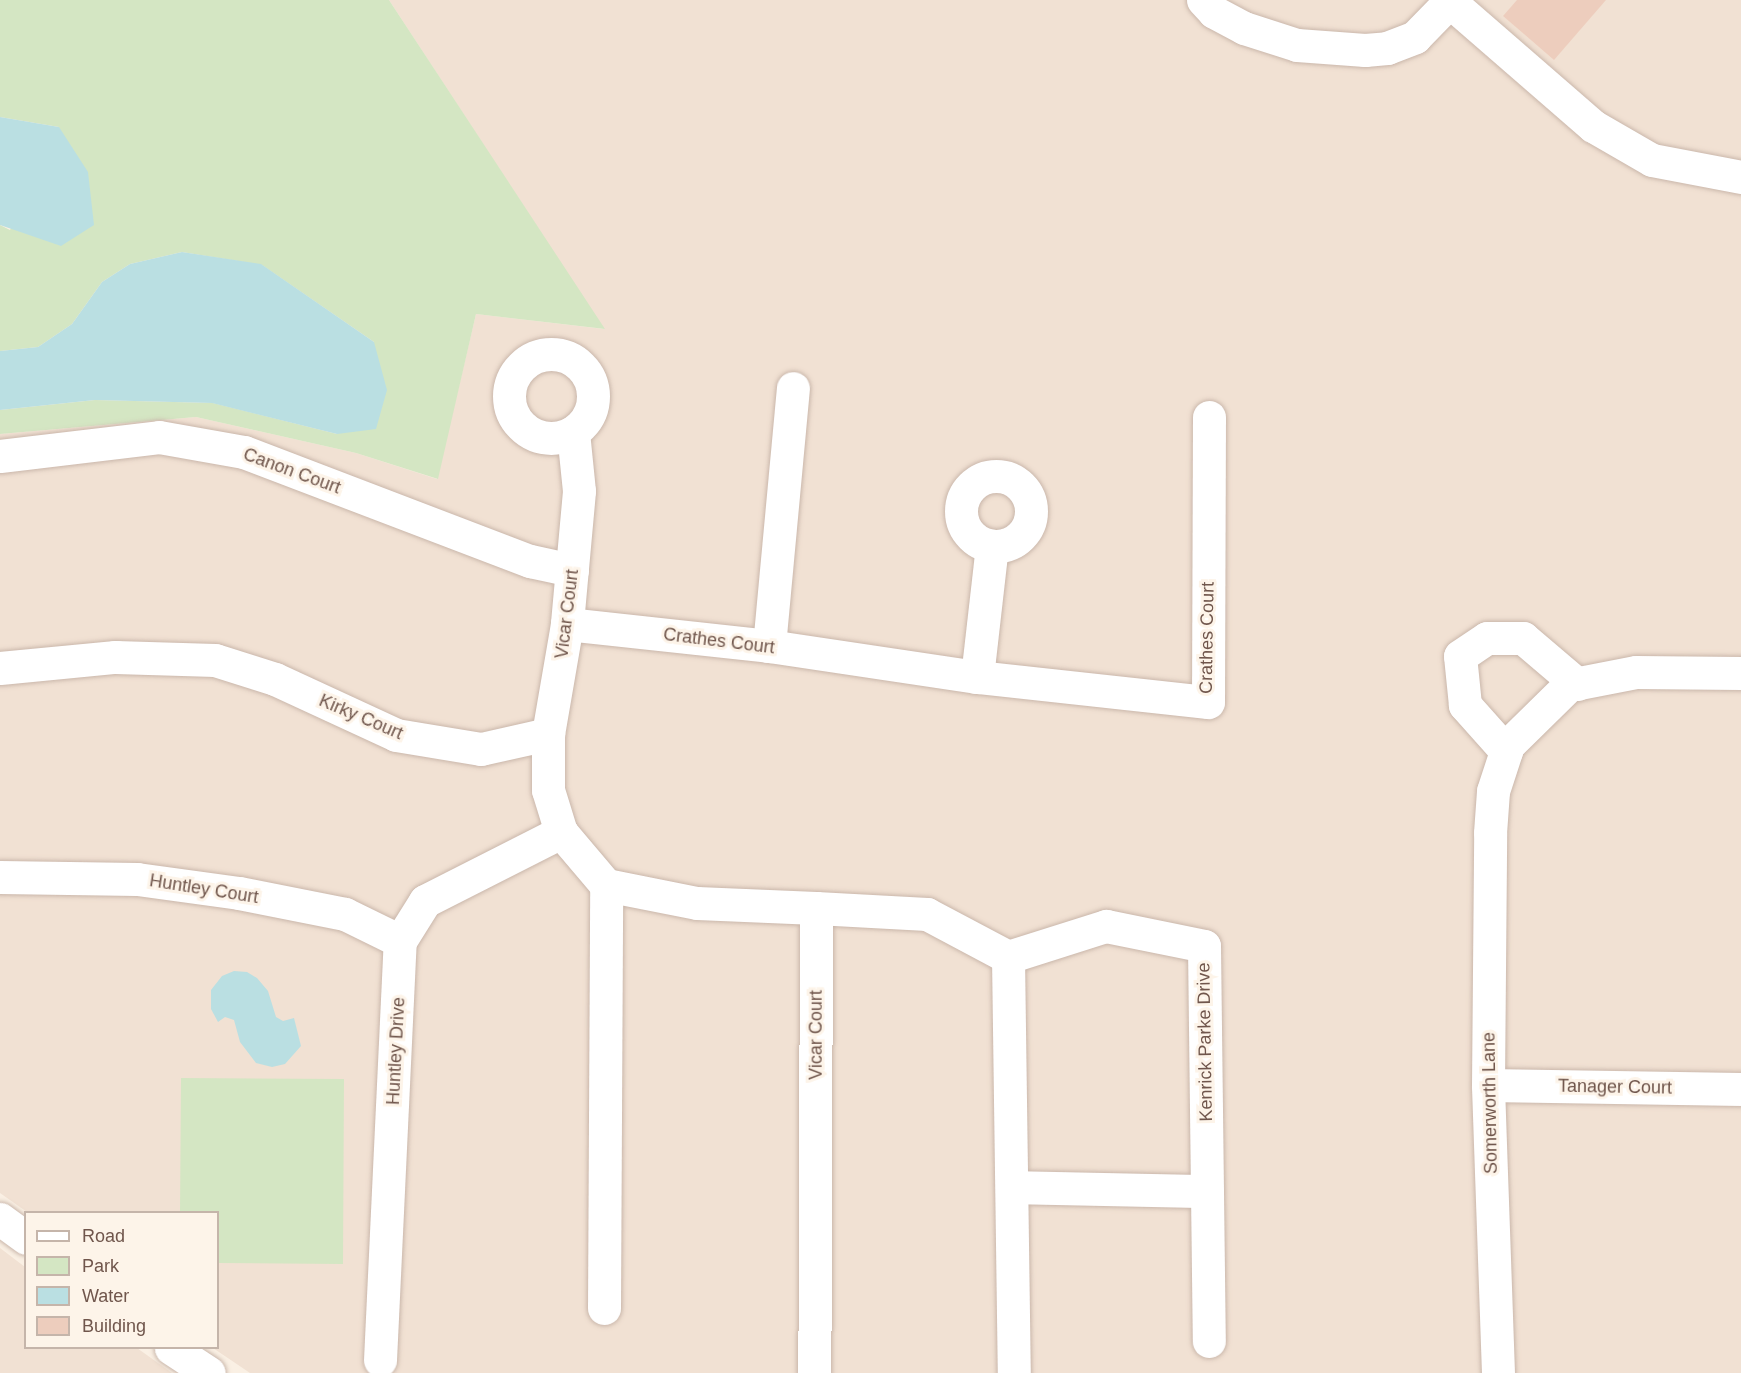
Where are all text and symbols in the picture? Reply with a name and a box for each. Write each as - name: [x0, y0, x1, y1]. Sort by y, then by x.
- street label: Canon Court: [240, 443, 344, 499]
- street label: Vicar Court: [551, 568, 583, 660]
- street label: Crathes Court: [1195, 582, 1219, 694]
- street label: Crathes Court: [662, 623, 776, 659]
- street label: Kirky Court: [316, 690, 406, 744]
- street label: Huntley Court: [148, 870, 260, 908]
- street label: Kenrick Parke Drive: [1193, 962, 1217, 1122]
- street label: Vicar Court: [805, 990, 827, 1080]
- street label: Huntley Drive: [382, 996, 410, 1106]
- street label: Somerworth Lane: [1478, 1032, 1502, 1174]
- street label: Tanager Court: [1558, 1075, 1672, 1099]
- legend: [24, 1211, 219, 1349]
- text: Road: [82, 1226, 125, 1246]
- text: Park: [82, 1256, 119, 1276]
- text: Water: [82, 1286, 129, 1306]
- text: Building: [82, 1316, 146, 1336]

